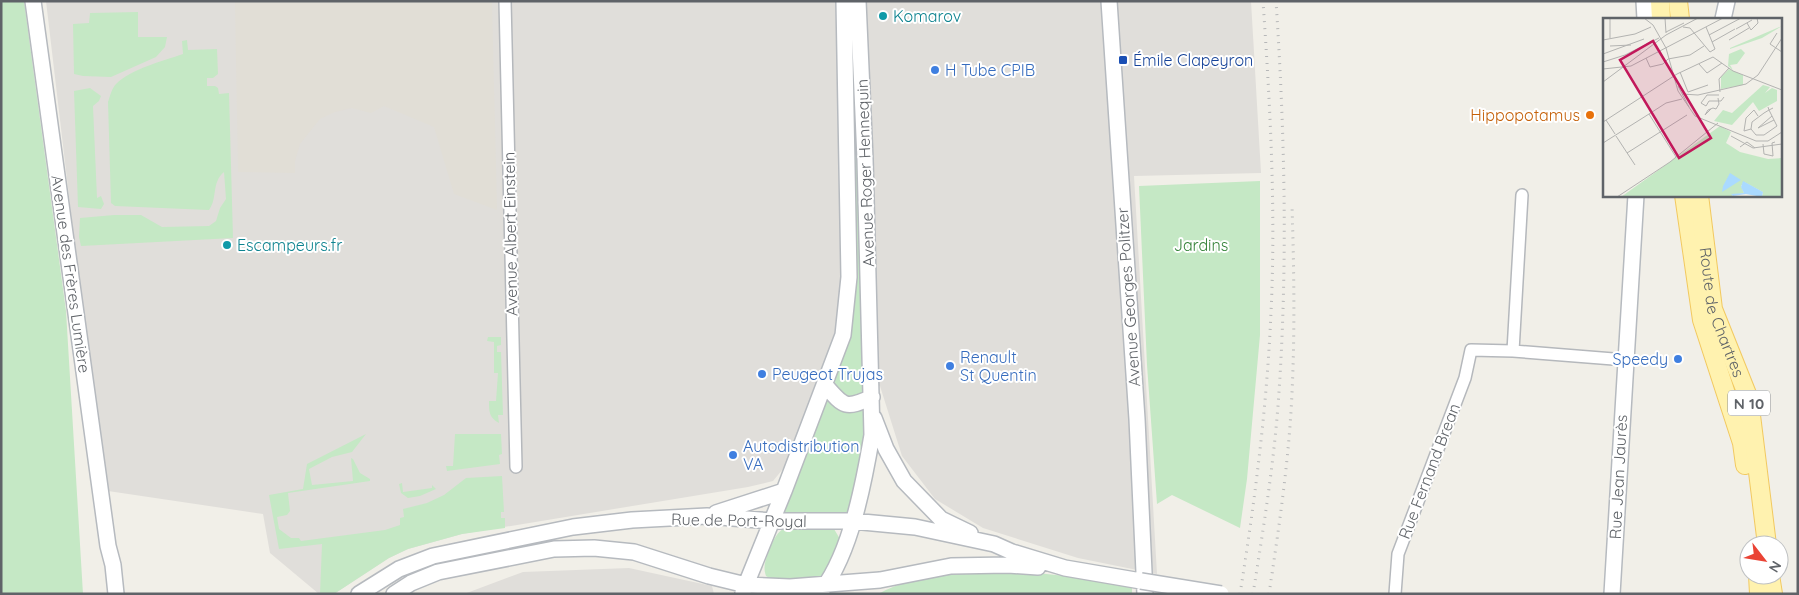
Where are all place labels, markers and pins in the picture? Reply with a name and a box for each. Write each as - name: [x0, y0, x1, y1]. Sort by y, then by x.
- place label: Komarov: [893, 6, 961, 26]
- marker: Komarov: [877, 10, 889, 22]
- place label: Émile Clapeyron: [1133, 50, 1253, 70]
- marker: Émile Clapeyron: [1117, 54, 1129, 66]
- place label: H Tube CPIB: [945, 60, 1035, 80]
- marker: H Tube CPIB: [929, 64, 941, 76]
- place label: Hippopotamus: [1470, 105, 1580, 125]
- marker: Hippopotamus: [1584, 109, 1596, 121]
- place label: Escampeurs.fr: [237, 235, 343, 255]
- marker: Escampeurs.fr: [221, 239, 233, 251]
- place label: Renault St Quentin: [960, 347, 1037, 385]
- place label: Speedy: [1612, 349, 1668, 369]
- marker: Speedy: [1672, 353, 1684, 365]
- marker: Renault St Quentin: [944, 360, 956, 372]
- place label: Peugeot Trujas: [772, 364, 883, 384]
- marker: Peugeot Trujas: [756, 368, 768, 380]
- place label: Autodistribution VA: [743, 436, 860, 474]
- marker: Autodistribution VA: [727, 449, 739, 461]

